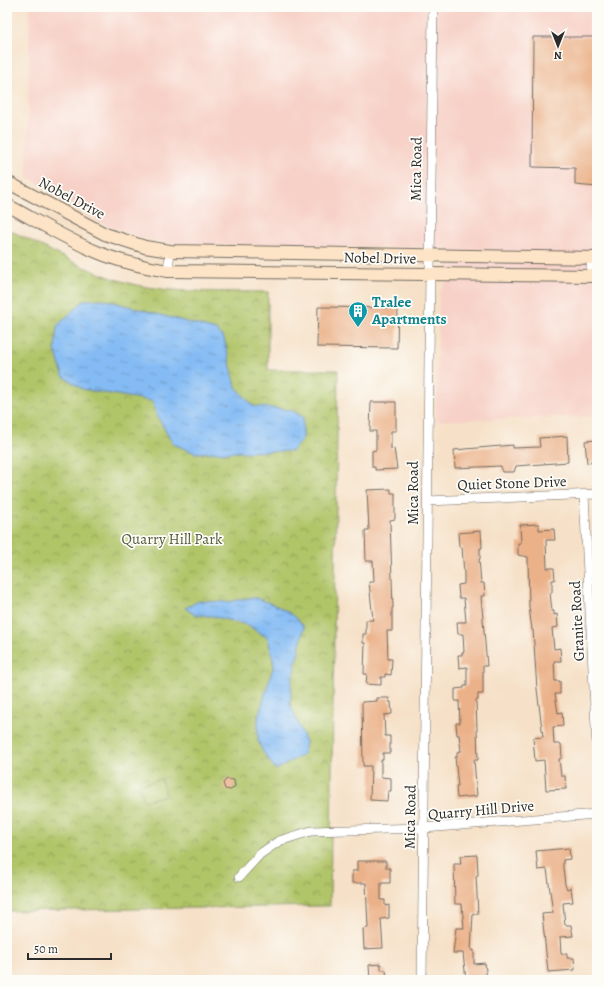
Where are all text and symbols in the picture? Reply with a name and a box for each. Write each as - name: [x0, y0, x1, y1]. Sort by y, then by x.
- north arrow: [538, 26, 578, 66]
- text: N: [554, 48, 562, 63]
- street label: Mica Road: [405, 136, 427, 201]
- street label: Nobel Drive: [35, 172, 109, 224]
- street label: Nobel Drive: [344, 247, 417, 269]
- place label: Tralee Apartments: [371, 292, 447, 329]
- building icon: Tralee Apartments: [347, 300, 369, 328]
- street label: Mica Road: [403, 460, 423, 525]
- street label: Quiet Stone Drive: [457, 471, 567, 495]
- park label: Quarry Hill Park: [122, 529, 223, 549]
- street label: Granite Road: [565, 579, 589, 662]
- street label: Mica Road: [399, 784, 421, 849]
- street label: Quarry Hill Drive: [427, 795, 535, 825]
- scale bar: [28, 935, 111, 961]
- text: 50 m: [34, 941, 58, 957]

